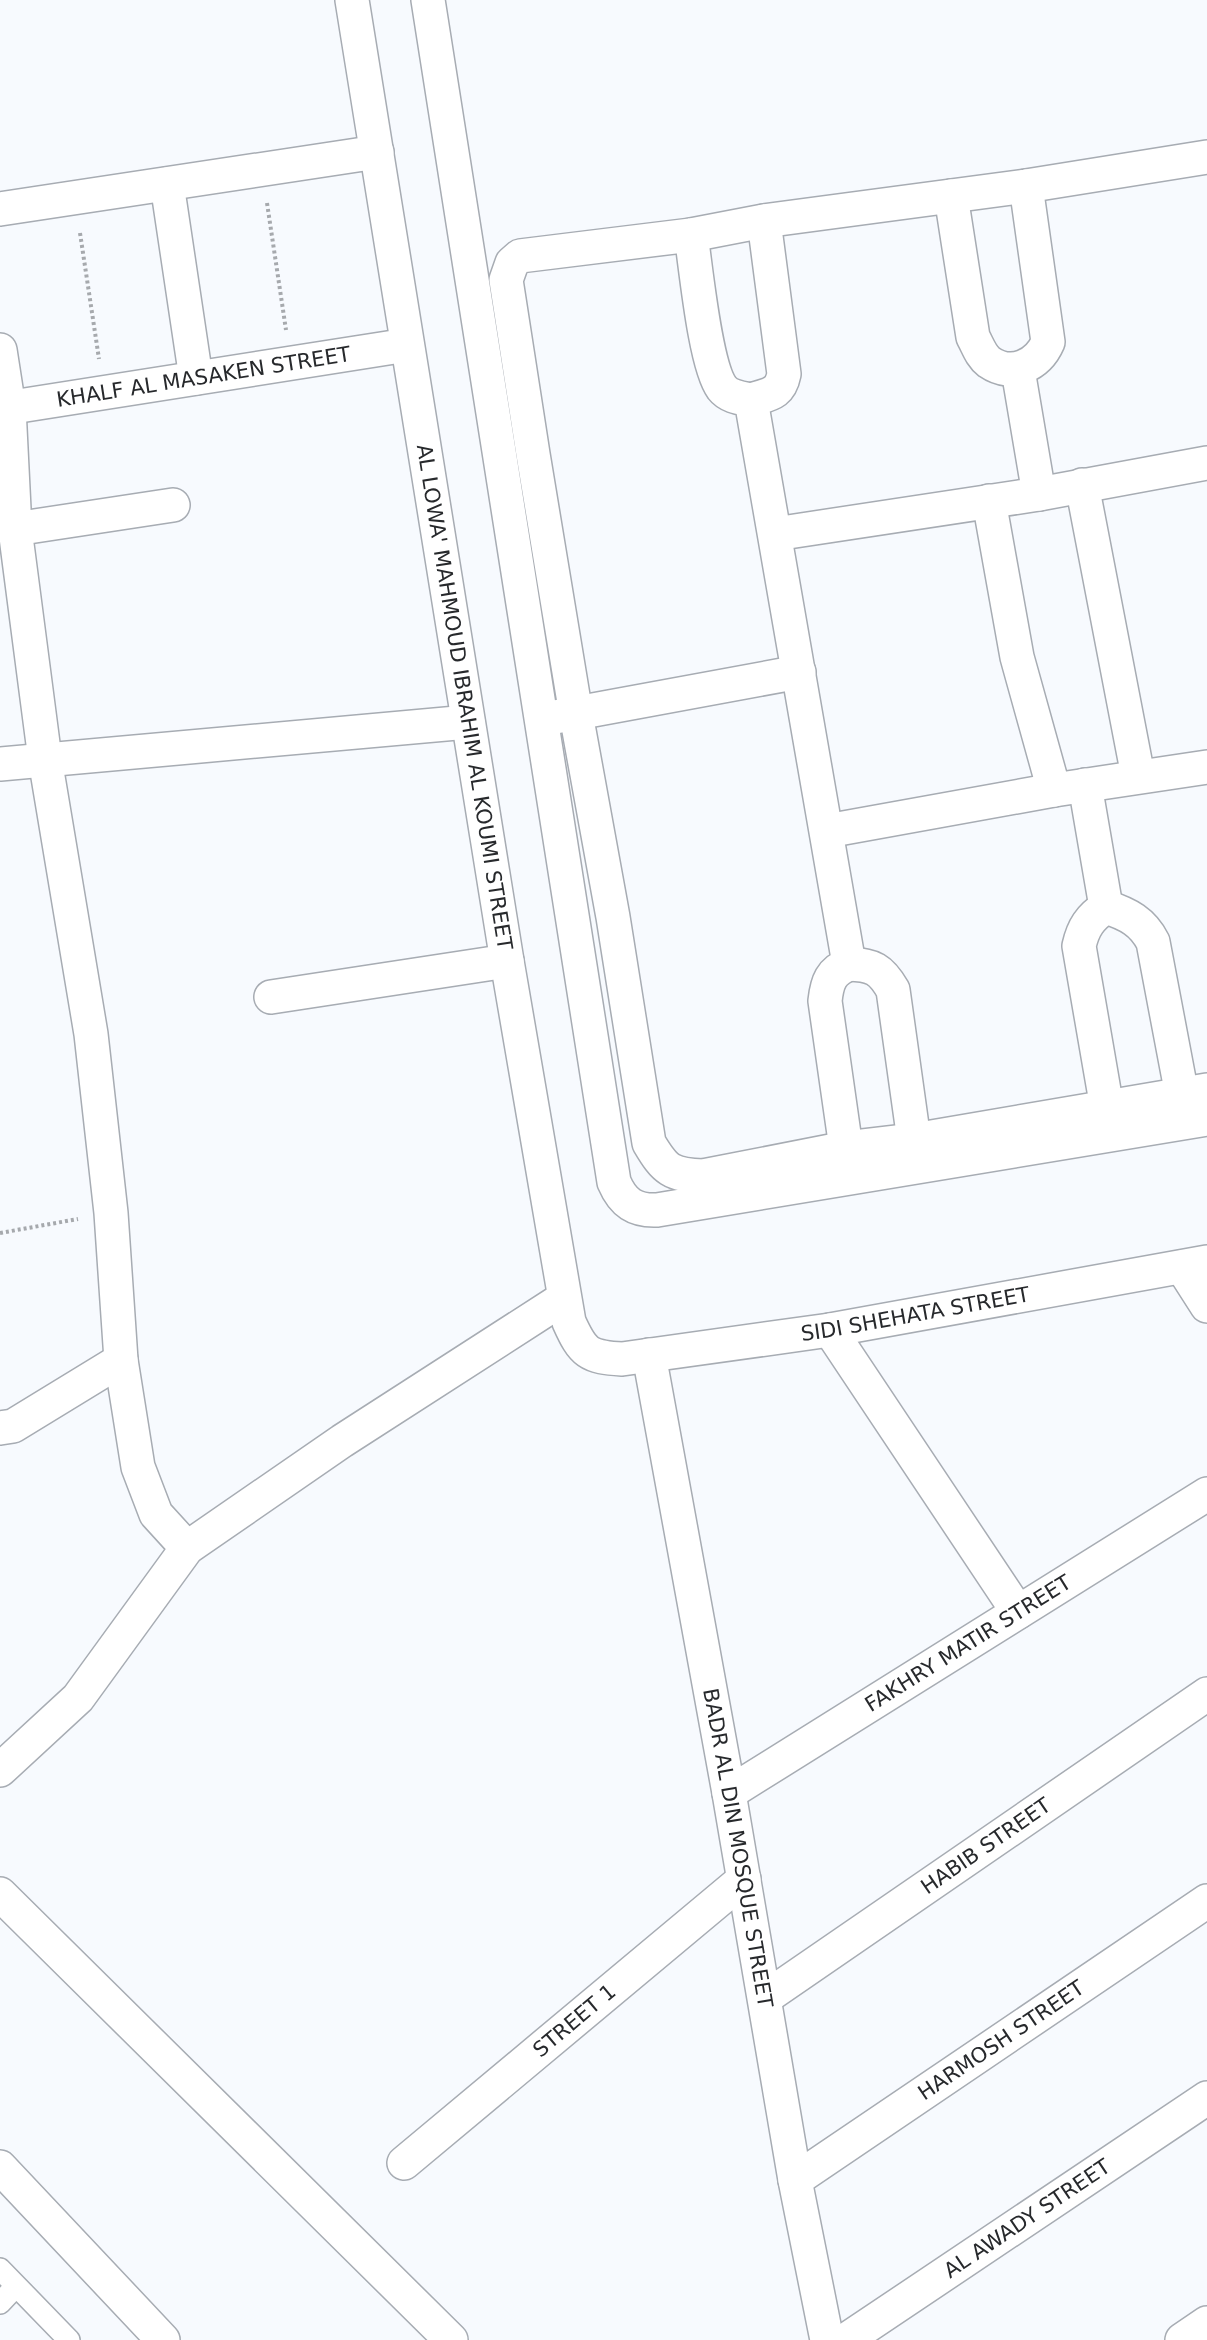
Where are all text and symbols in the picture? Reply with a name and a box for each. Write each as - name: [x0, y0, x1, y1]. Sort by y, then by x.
- street label: KHALF AL MASAKEN STREET: [55, 342, 352, 412]
- street label: AL LOWA' MAHMOUD IBRAHIM AL KOUMI STREET: [412, 442, 517, 952]
- street label: SIDI SHEHATA STREET: [799, 1282, 1032, 1346]
- street label: FAKHRY MATIR STREET: [861, 1570, 1076, 1717]
- street label: BADR AL DIN MOSQUE STREET: [698, 1686, 777, 2010]
- street label: HABIB STREET: [916, 1793, 1055, 1899]
- street label: HARMOSH STREET: [914, 1976, 1089, 2105]
- street label: STREET 1: [528, 1979, 621, 2062]
- street label: AL AWADY STREET: [940, 2154, 1115, 2283]

